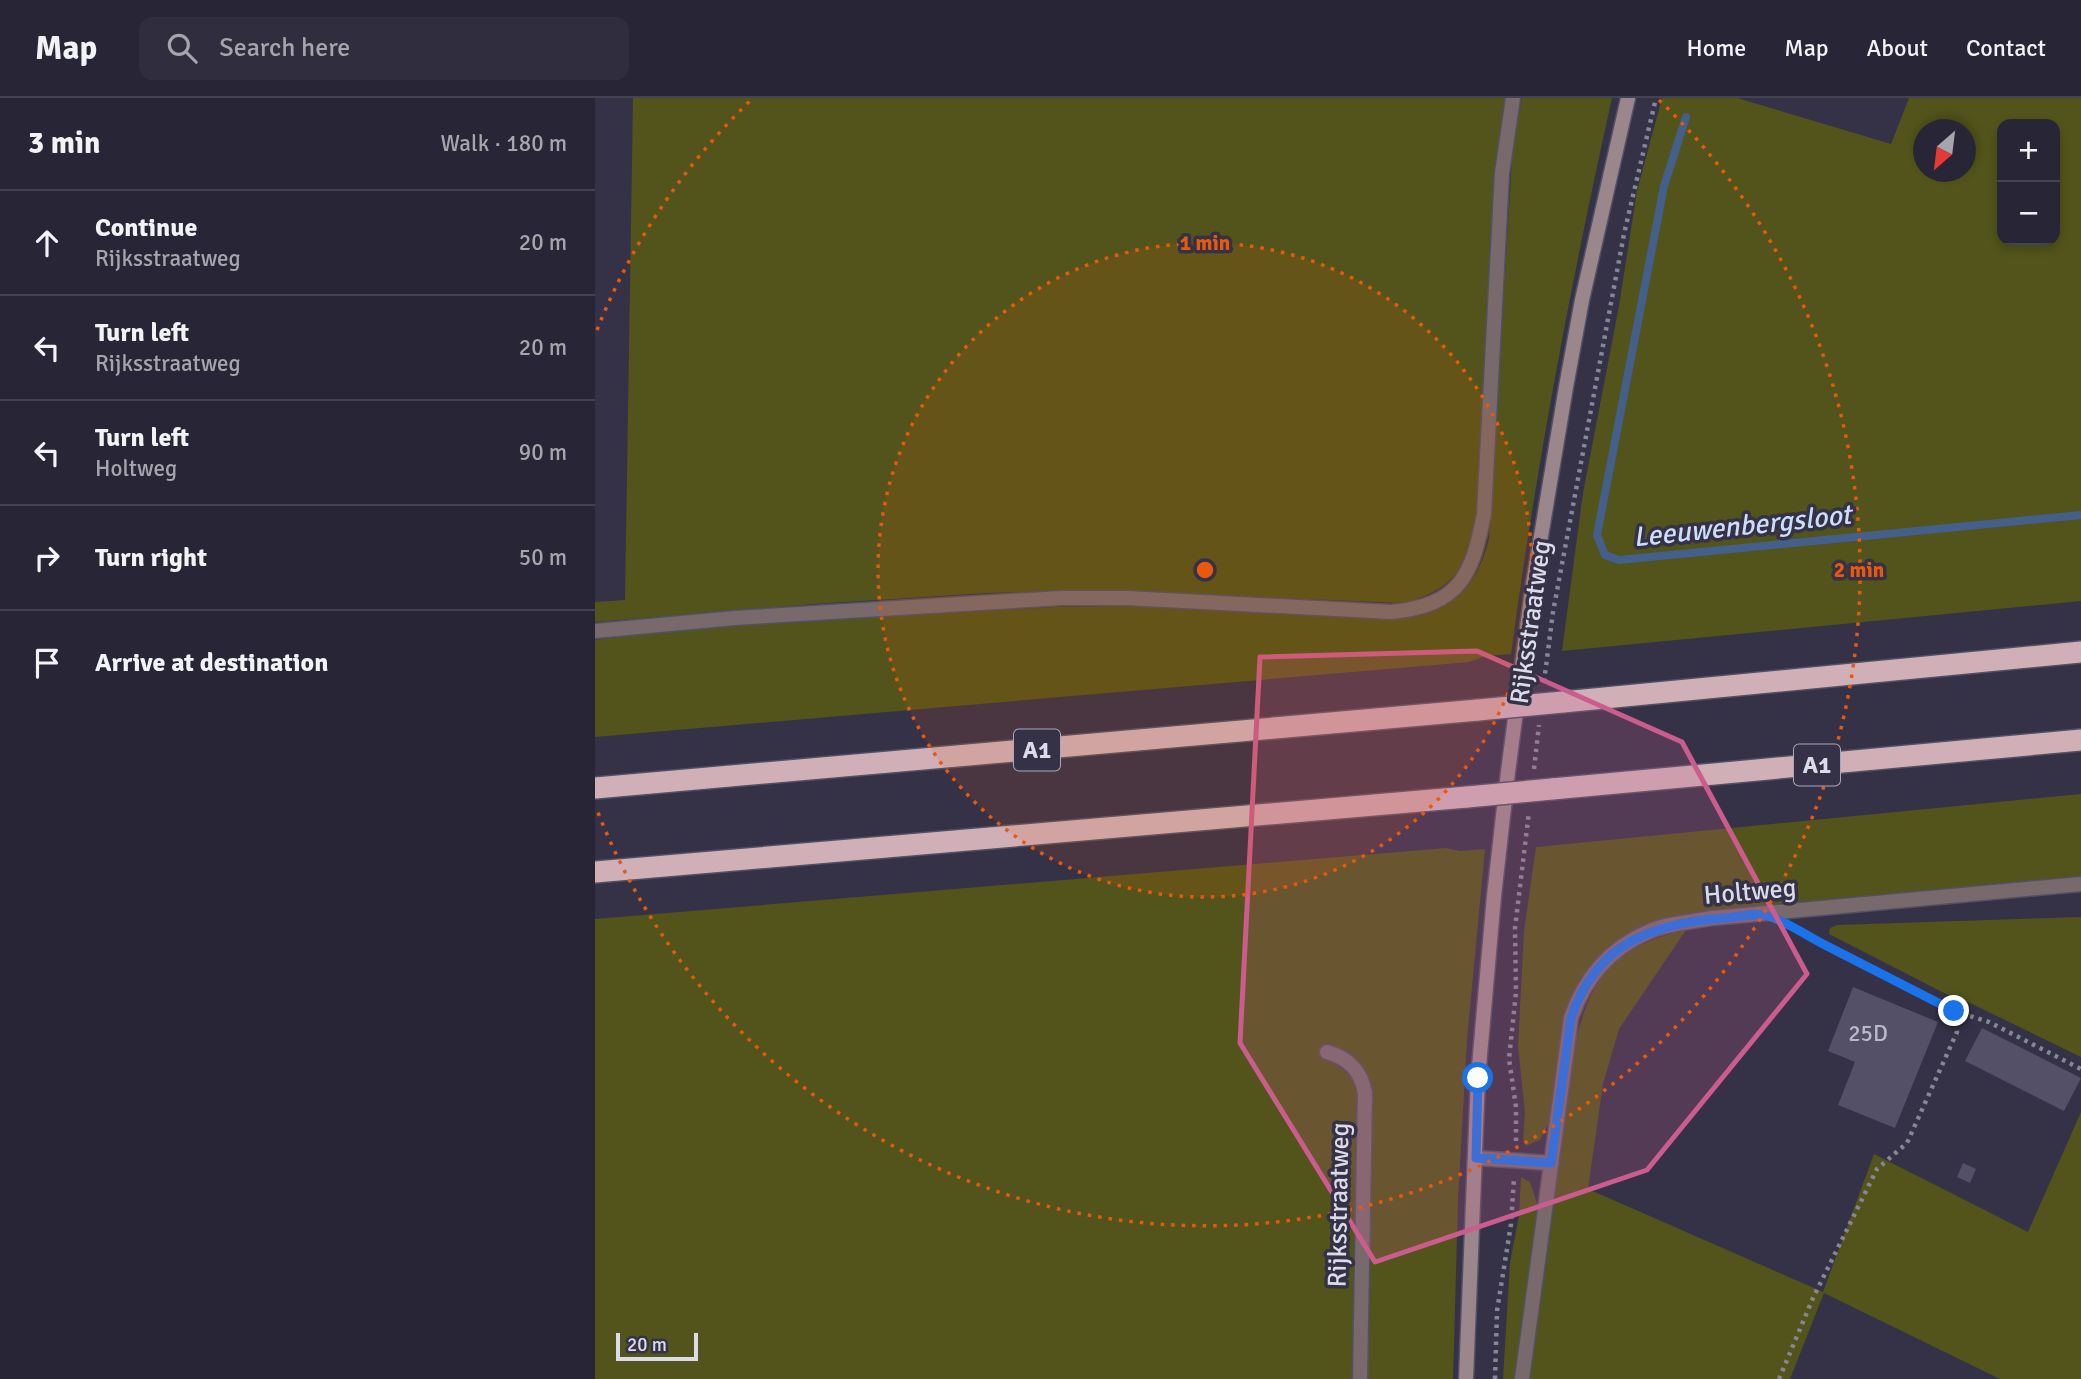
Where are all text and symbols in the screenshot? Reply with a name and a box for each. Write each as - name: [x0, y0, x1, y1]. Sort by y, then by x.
- search box: [139, 17, 629, 80]
- text: Map: [35, 28, 97, 69]
- icon: search: [163, 29, 201, 67]
- text: Search here: [219, 32, 350, 64]
- text: Home: [1686, 33, 1746, 63]
- text: Map: [1784, 33, 1829, 63]
- text: About: [1867, 33, 1928, 63]
- text: Contact: [1966, 33, 2046, 63]
- north arrow: [1913, 119, 1976, 182]
- map controls: [1997, 119, 2060, 245]
- button: +: [1997, 119, 2060, 182]
- text: 3 min: [28, 125, 100, 162]
- text: Walk · 180 m: [441, 129, 567, 158]
- button: −: [1997, 182, 2060, 245]
- text: Continue: [95, 212, 197, 244]
- icon: ahead: [28, 224, 66, 262]
- text: 20 m: [519, 228, 567, 257]
- text: 1 min: [1180, 230, 1230, 256]
- text: Rijksstraatweg: [95, 244, 241, 273]
- text: Turn left: [95, 317, 189, 349]
- icon: left: [28, 329, 66, 367]
- text: 20 m: [519, 333, 567, 362]
- text: Rijksstraatweg: [95, 349, 241, 378]
- text: Turn left: [95, 422, 189, 454]
- icon: left: [28, 434, 66, 472]
- text: 90 m: [519, 438, 567, 467]
- text: Holtweg: [95, 454, 177, 483]
- water label: Leeuwenbergsloot: [1631, 497, 1856, 554]
- street label: Rijksstraatweg: [1504, 538, 1558, 706]
- icon: right: [28, 539, 66, 577]
- text: Turn right: [95, 542, 207, 574]
- text: 50 m: [519, 543, 567, 572]
- text: 2 min: [1834, 557, 1884, 583]
- centre of rings: [1193, 558, 1217, 582]
- icon: arrive: [28, 644, 66, 682]
- text: Arrive at destination: [95, 647, 328, 679]
- road number: A1: [1014, 730, 1060, 770]
- road number: A1: [1794, 744, 1840, 786]
- street label: Holtweg: [1702, 872, 1798, 912]
- route end: [1938, 995, 1969, 1026]
- house number: 25D: [1848, 1019, 1888, 1048]
- route start: [1462, 1062, 1493, 1093]
- street label: Rijksstraatweg: [1322, 1122, 1356, 1288]
- scale bar: [616, 1330, 698, 1362]
- text: 20 m: [627, 1333, 667, 1357]

